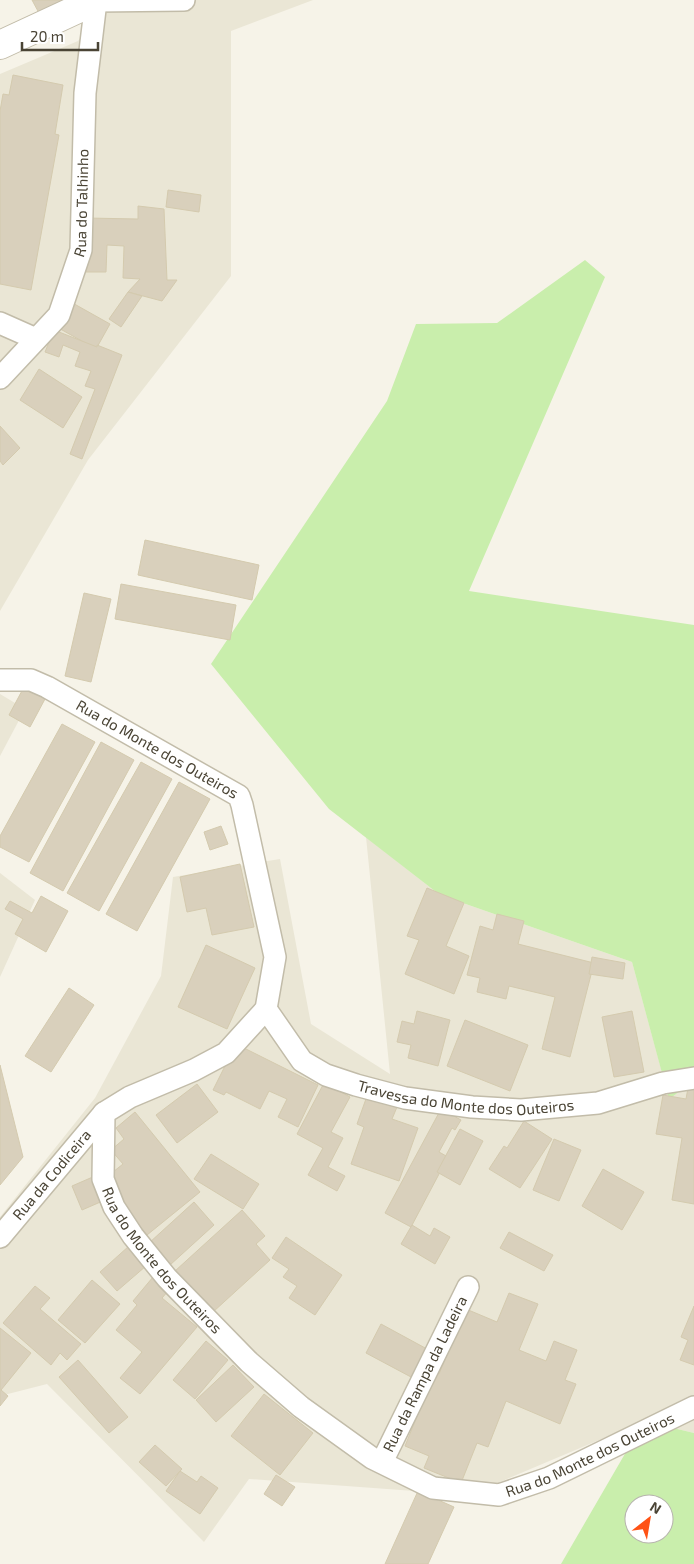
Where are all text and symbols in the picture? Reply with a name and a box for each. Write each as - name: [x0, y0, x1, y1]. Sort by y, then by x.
- scale bar: [22, 20, 99, 52]
- text: 20 m: [30, 27, 64, 45]
- street label: Rua do Talhinho: [69, 149, 92, 259]
- street label: Rua do Monte dos Outeiros: [73, 695, 242, 802]
- street label: Travessa do Monte dos Outeiros: [356, 1076, 575, 1118]
- street label: Rua da Codiceira: [8, 1125, 94, 1223]
- street label: Rua do Monte dos Outeiros: [99, 1184, 226, 1337]
- street label: Rua da Rampa da Ladeira: [378, 1293, 470, 1455]
- street label: Rua do Monte dos Outeiros: [503, 1408, 677, 1500]
- north arrow: [624, 1494, 674, 1544]
- text: N: [647, 1498, 665, 1517]

